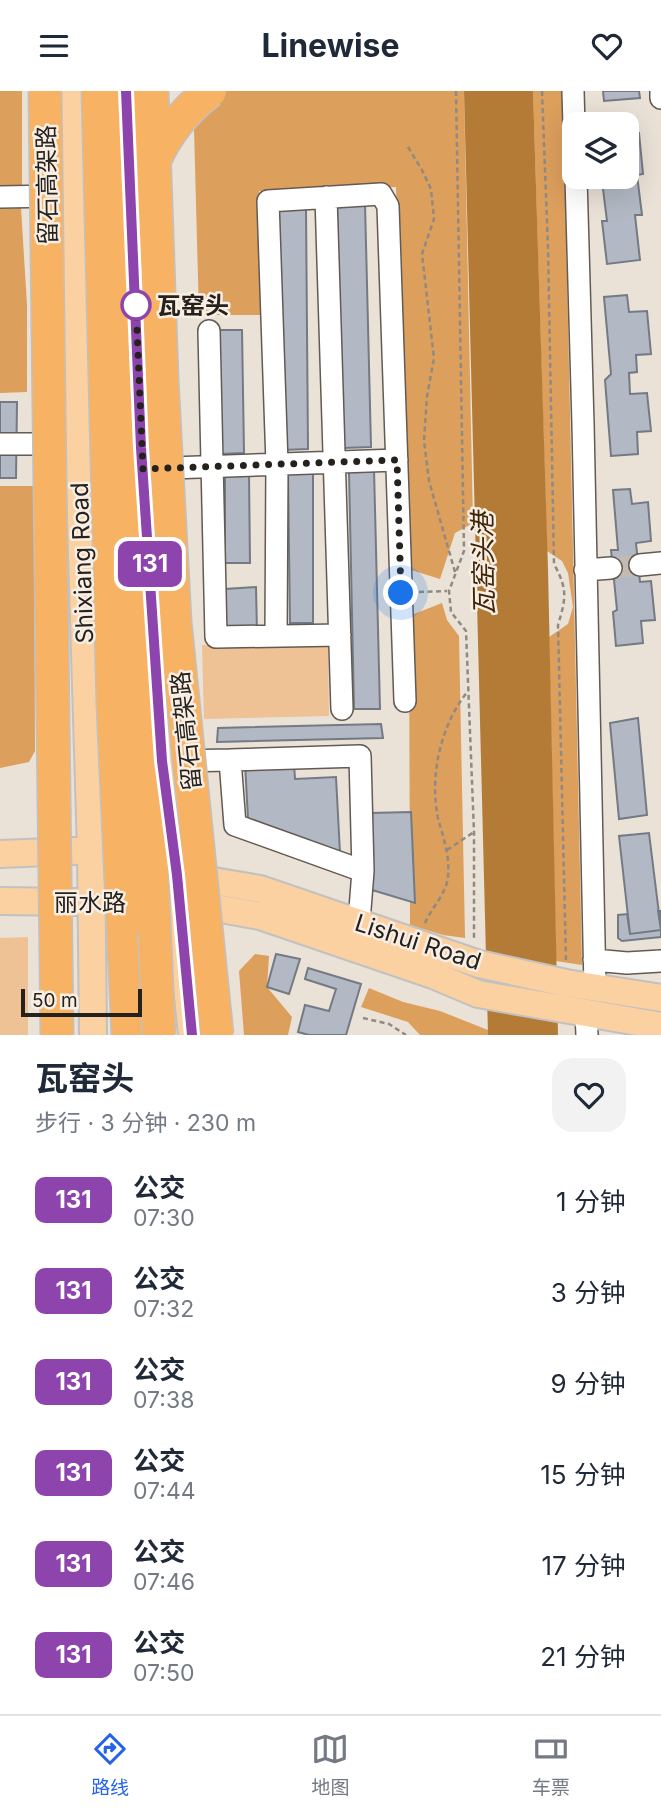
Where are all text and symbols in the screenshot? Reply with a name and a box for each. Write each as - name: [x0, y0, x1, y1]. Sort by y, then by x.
- text: Linewise: [261, 26, 400, 65]
- icon: menu: [35, 27, 73, 65]
- icon: heart: [588, 27, 626, 65]
- map controls: [562, 112, 639, 189]
- button: layers: [562, 112, 639, 189]
- street label: 留石高架路: [31, 125, 63, 245]
- marker: 瓦窑头: [121, 290, 151, 320]
- place label: 瓦窑头: [157, 291, 229, 320]
- street label: Shixiang Road: [65, 482, 99, 644]
- water label: 瓦窑头港: [467, 508, 499, 616]
- line badge: 131: [110, 541, 190, 587]
- text: 131: [132, 549, 168, 578]
- your location: [383, 575, 418, 610]
- street label: 留石高架路: [165, 670, 207, 792]
- street label: 丽水路: [54, 888, 126, 917]
- street label: Lishui Road: [351, 908, 485, 976]
- scale bar: [21, 986, 142, 1018]
- text: 50 m: [32, 989, 78, 1012]
- text: 瓦窑头: [35, 1058, 134, 1098]
- button: heart: [552, 1058, 626, 1132]
- text: 步行 · 3 分钟 · 230 m: [35, 1109, 256, 1137]
- text: 公交: [133, 1172, 185, 1203]
- text: 131: [55, 1185, 92, 1214]
- text: 1 分钟: [556, 1186, 626, 1217]
- text: 07:30: [133, 1204, 195, 1232]
- text: 公交: [133, 1263, 185, 1294]
- text: 131: [55, 1276, 92, 1305]
- text: 3 分钟: [551, 1277, 626, 1308]
- text: 07:32: [133, 1295, 194, 1323]
- text: 公交: [133, 1354, 185, 1385]
- text: 131: [55, 1367, 92, 1396]
- text: 9 分钟: [551, 1368, 626, 1399]
- text: 07:38: [133, 1386, 194, 1414]
- text: 公交: [133, 1445, 185, 1476]
- text: 131: [55, 1458, 92, 1487]
- text: 15 分钟: [540, 1459, 626, 1490]
- text: 07:44: [133, 1477, 196, 1505]
- text: 公交: [133, 1536, 185, 1567]
- text: 131: [55, 1549, 92, 1578]
- text: 17 分钟: [541, 1550, 626, 1581]
- text: 07:46: [133, 1568, 195, 1596]
- text: 公交: [133, 1627, 185, 1658]
- text: 131: [55, 1640, 92, 1669]
- text: 21 分钟: [540, 1641, 626, 1672]
- text: 07:50: [133, 1659, 194, 1687]
- tab: 路线: [91, 1730, 129, 1799]
- tab: 地图: [311, 1730, 350, 1799]
- tab: 车票: [532, 1730, 570, 1799]

